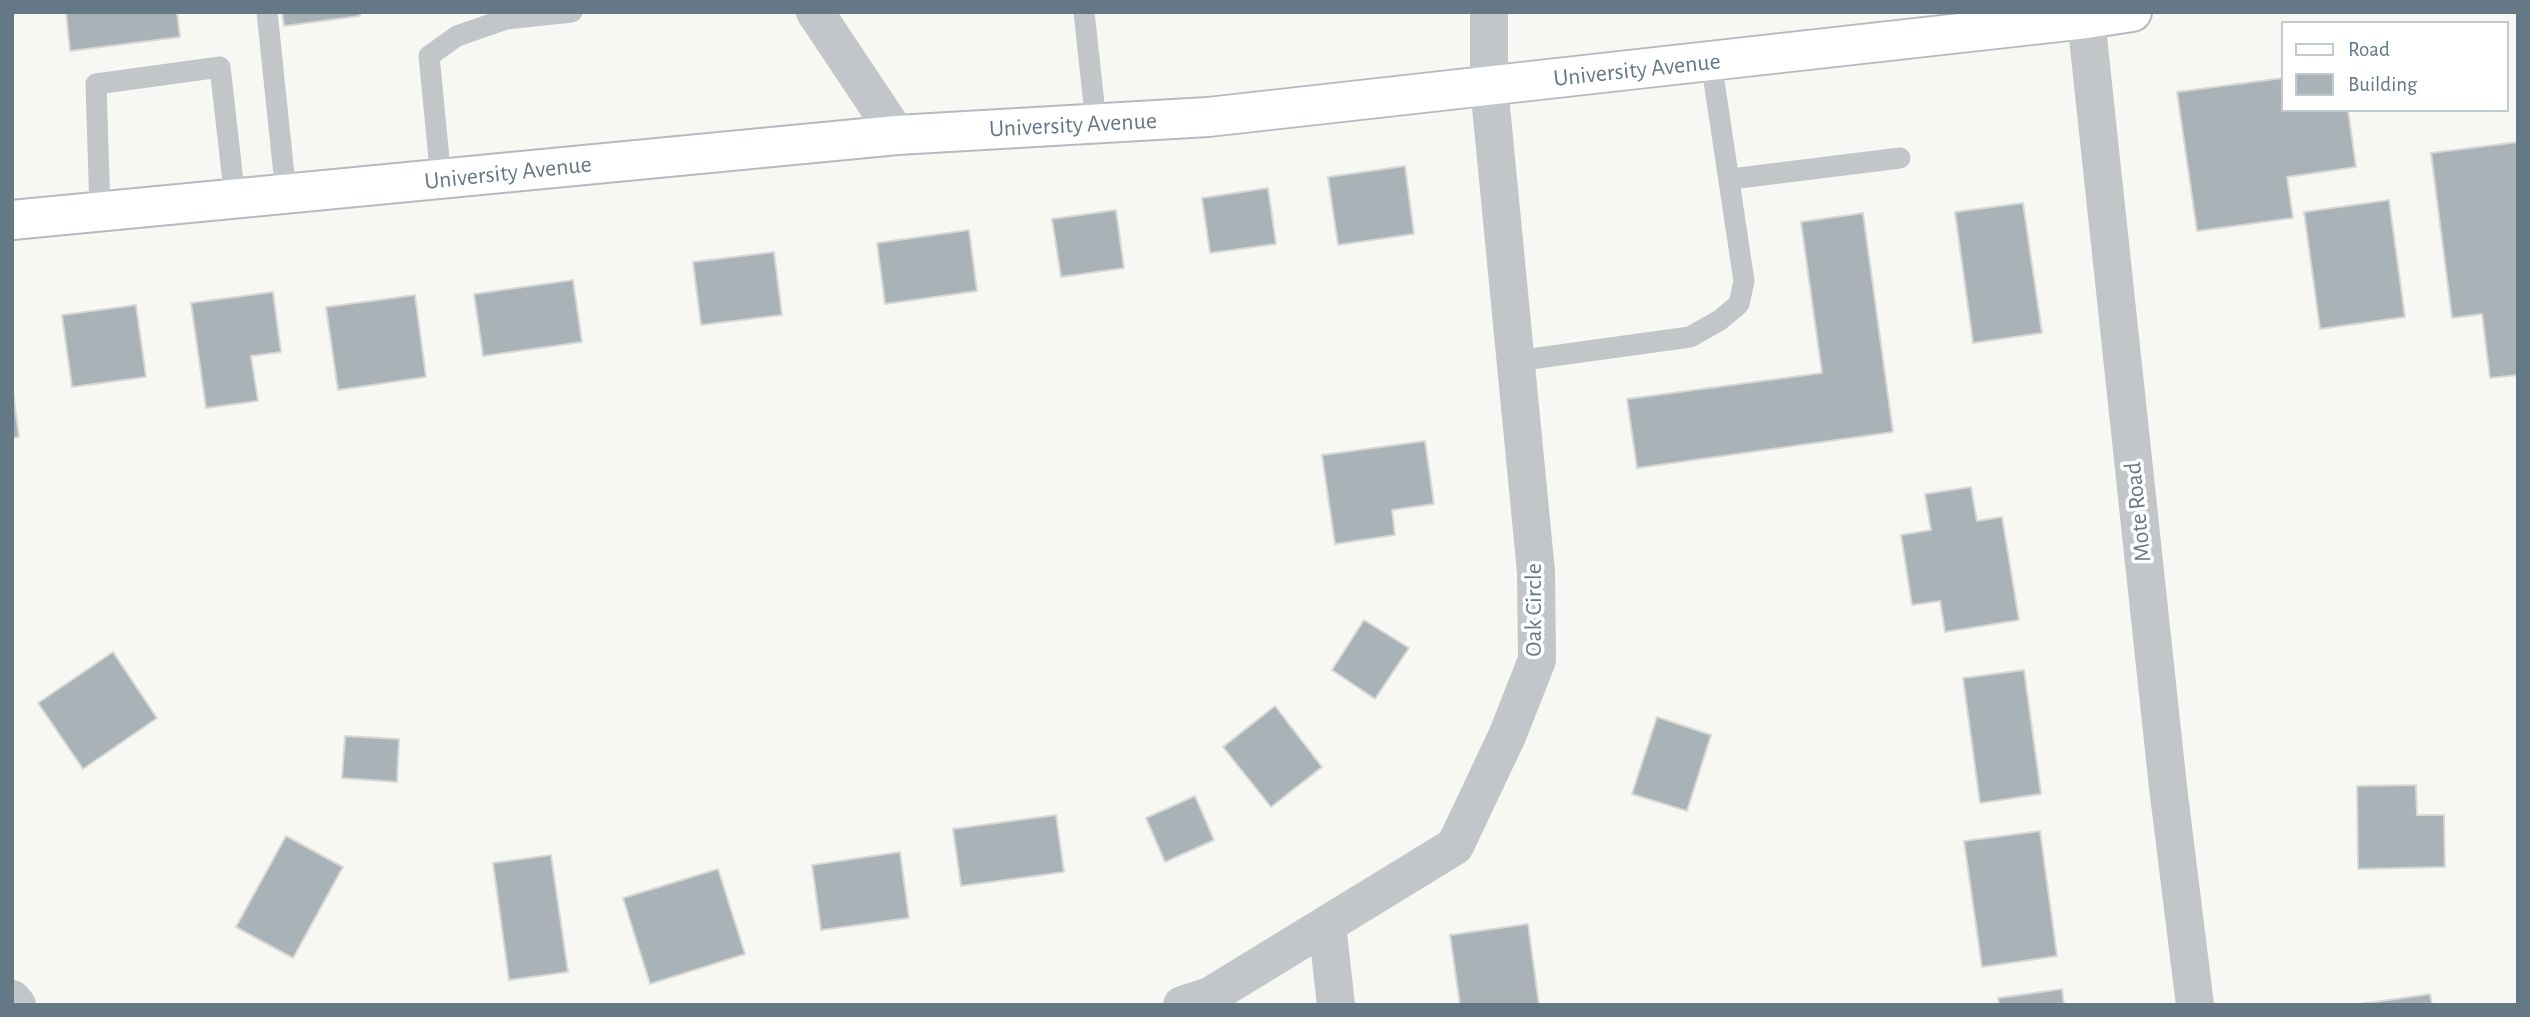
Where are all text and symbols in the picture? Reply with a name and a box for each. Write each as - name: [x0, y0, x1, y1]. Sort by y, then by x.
- legend: [2282, 21, 2509, 112]
- text: Road: [2348, 39, 2390, 60]
- street label: University Avenue: [1552, 47, 1722, 93]
- text: Building: [2348, 74, 2417, 95]
- street label: University Avenue: [988, 106, 1158, 144]
- street label: University Avenue: [423, 150, 593, 196]
- street label: Mote Road: [2118, 461, 2158, 563]
- street label: Oak Circle: [1520, 563, 1548, 657]

